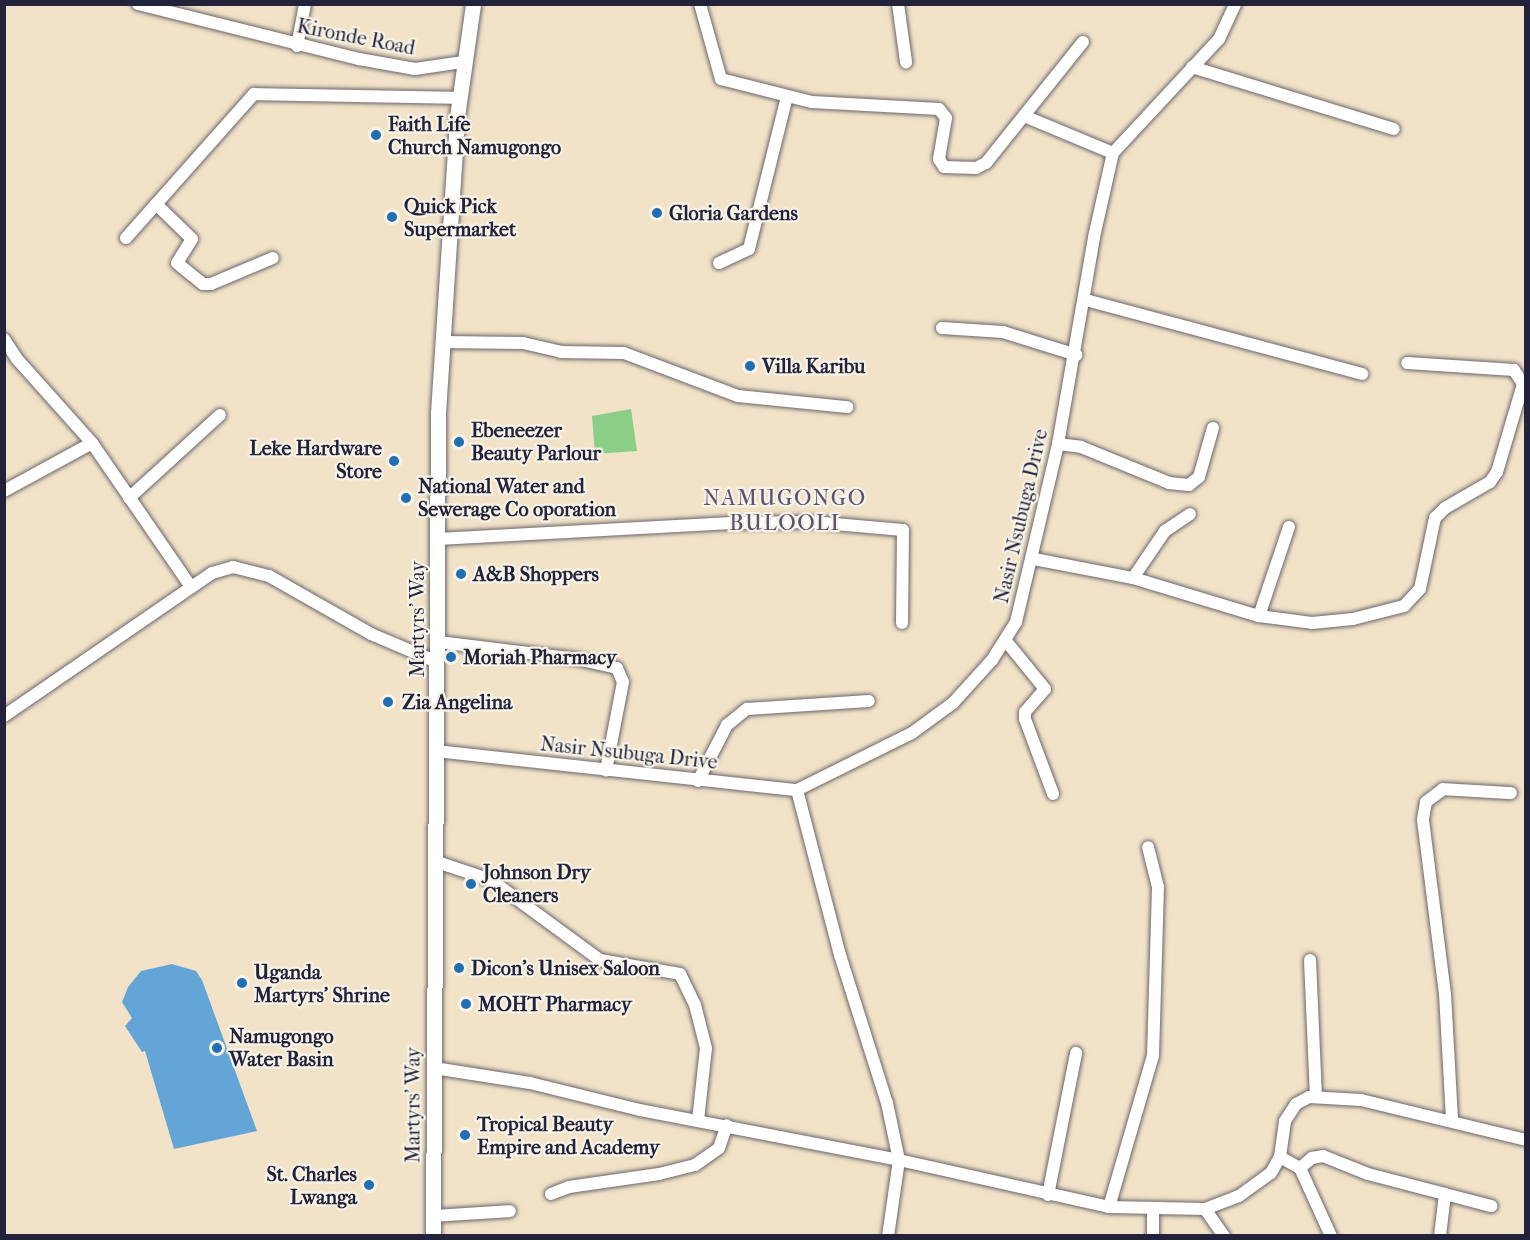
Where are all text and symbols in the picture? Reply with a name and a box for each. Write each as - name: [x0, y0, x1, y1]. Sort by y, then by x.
- street label: Kironde Road: [295, 14, 417, 60]
- place label: Faith Life Church Namugongo: [388, 112, 561, 159]
- marker: Faith Life Church Namugongo: [369, 128, 383, 142]
- place label: Quick Pick Supermarket: [404, 194, 516, 241]
- place label: Gloria Gardens: [669, 201, 798, 225]
- marker: Gloria Gardens: [650, 206, 664, 220]
- marker: Quick Pick Supermarket: [385, 210, 399, 224]
- place label: Villa Karibu: [762, 354, 865, 378]
- marker: Villa Karibu: [743, 359, 757, 373]
- place label: Ebeneezer Beauty Parlour: [471, 418, 601, 465]
- street label: Nasir Nsubuga Drive: [989, 426, 1053, 606]
- marker: Ebeneezer Beauty Parlour: [452, 435, 466, 449]
- place label: Leke Hardware Store: [250, 437, 382, 484]
- marker: Leke Hardware Store: [387, 454, 401, 468]
- place label: National Water and Sewerage Co oporation: [418, 474, 616, 521]
- district label: NAMUGONGO BULOOLI: [703, 485, 867, 536]
- marker: National Water and Sewerage Co oporation: [399, 491, 413, 505]
- street label: Martyrs' Way: [405, 561, 429, 677]
- place label: A&B Shoppers: [473, 562, 599, 586]
- marker: A&B Shoppers: [454, 567, 468, 581]
- place label: Moriah Pharmacy: [463, 645, 617, 669]
- marker: Moriah Pharmacy: [444, 650, 458, 664]
- place label: Zia Angelina: [402, 690, 512, 714]
- marker: Zia Angelina: [379, 693, 397, 711]
- street label: Nasir Nsubuga Drive: [539, 732, 719, 774]
- place label: Johnson Dry Cleaners: [483, 861, 591, 908]
- marker: Johnson Dry Cleaners: [464, 877, 478, 891]
- place label: Dicon's Unisex Saloon: [471, 956, 660, 980]
- place label: Uganda Martyrs' Shrine: [254, 960, 390, 1007]
- marker: Dicon's Unisex Saloon: [452, 961, 466, 975]
- marker: Uganda Martyrs' Shrine: [235, 976, 249, 990]
- place label: MOHT Pharmacy: [478, 992, 632, 1016]
- marker: MOHT Pharmacy: [459, 997, 473, 1011]
- place label: Namugongo Water Basin: [229, 1024, 334, 1071]
- marker: Namugongo Water Basin: [210, 1041, 224, 1055]
- street label: Martyrs' Way: [401, 1047, 425, 1163]
- place label: Tropical Beauty Empire and Academy: [477, 1112, 660, 1159]
- marker: Tropical Beauty Empire and Academy: [458, 1128, 472, 1142]
- place label: St. Charles Lwanga: [266, 1162, 357, 1209]
- marker: St. Charles Lwanga: [362, 1178, 376, 1192]

